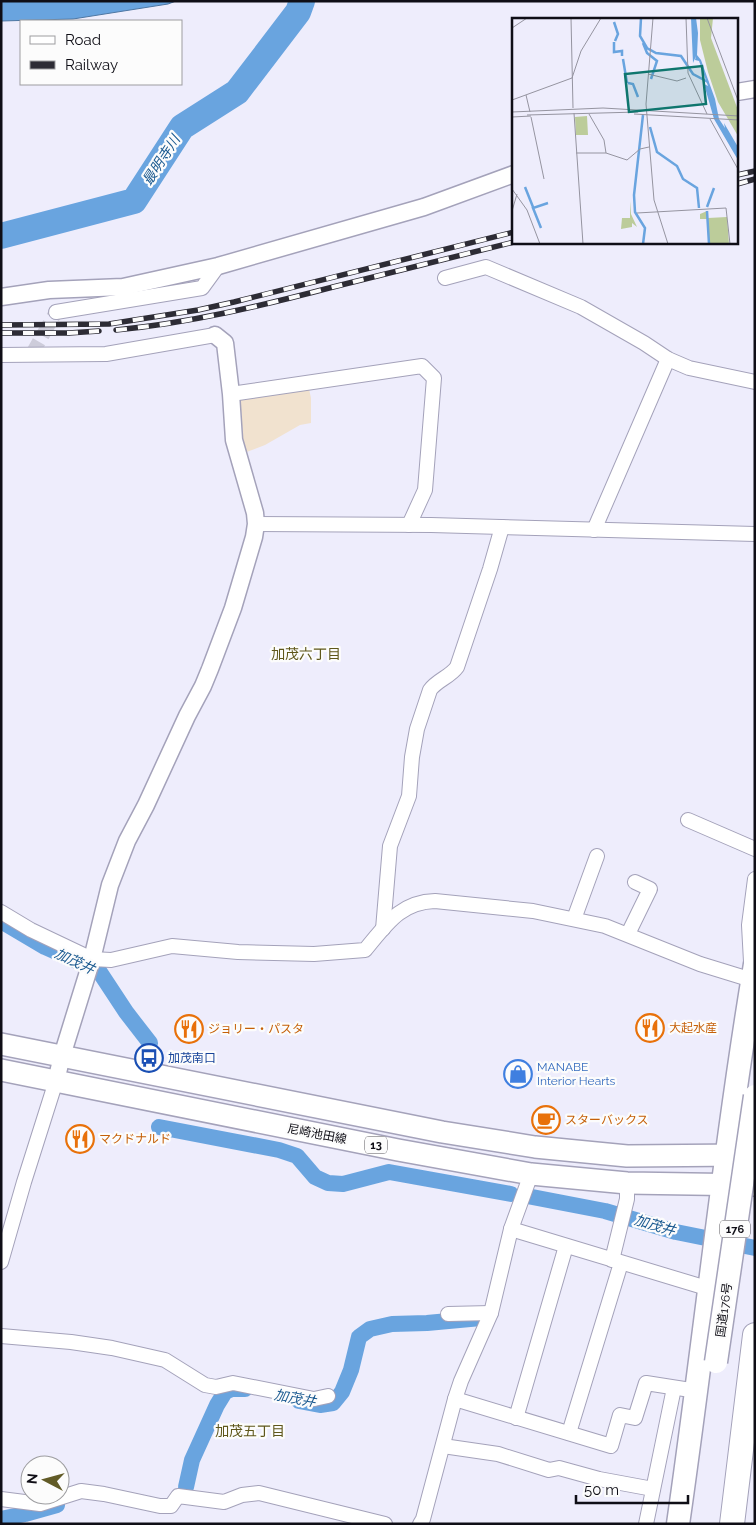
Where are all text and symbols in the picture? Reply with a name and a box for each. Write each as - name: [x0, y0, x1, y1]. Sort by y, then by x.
- inset map: [512, 18, 738, 244]
- legend: [20, 20, 182, 85]
- text: Road: [65, 31, 101, 49]
- text: Railway: [65, 56, 118, 74]
- water label: 最明寺川: [139, 130, 184, 188]
- district label: 加茂六丁目: [271, 646, 341, 662]
- water label: 加茂井: [53, 945, 99, 978]
- restaurant icon: 大起水産: [635, 1013, 665, 1043]
- restaurant icon: ジョリー・パスタ: [174, 1014, 204, 1044]
- place label: 大起水産: [669, 1021, 717, 1035]
- place label: ジョリー・パスタ: [208, 1022, 304, 1036]
- bus stop icon: 加茂南口: [134, 1043, 164, 1073]
- place label: 加茂南口: [168, 1051, 216, 1065]
- shop icon: MANABE Interior Hearts: [503, 1059, 533, 1089]
- place label: MANABE Interior Hearts: [537, 1060, 615, 1088]
- cafe icon: スターバックス: [531, 1105, 561, 1135]
- place label: スターバックス: [565, 1113, 649, 1127]
- street label: 尼崎池田線: [286, 1121, 348, 1147]
- restaurant icon: マクドナルド: [65, 1124, 95, 1154]
- place label: マクドナルド: [99, 1132, 171, 1146]
- road number: 13: [365, 1136, 387, 1154]
- water label: 加茂井: [633, 1212, 679, 1239]
- road number: 176: [720, 1220, 750, 1238]
- street label: 国道176号: [713, 1282, 735, 1338]
- water label: 加茂井: [273, 1386, 319, 1410]
- district label: 加茂五丁目: [215, 1423, 285, 1439]
- north arrow: [20, 1455, 70, 1505]
- text: N: [24, 1472, 41, 1485]
- scale bar: [576, 1472, 688, 1504]
- text: 50 m: [584, 1481, 619, 1499]

